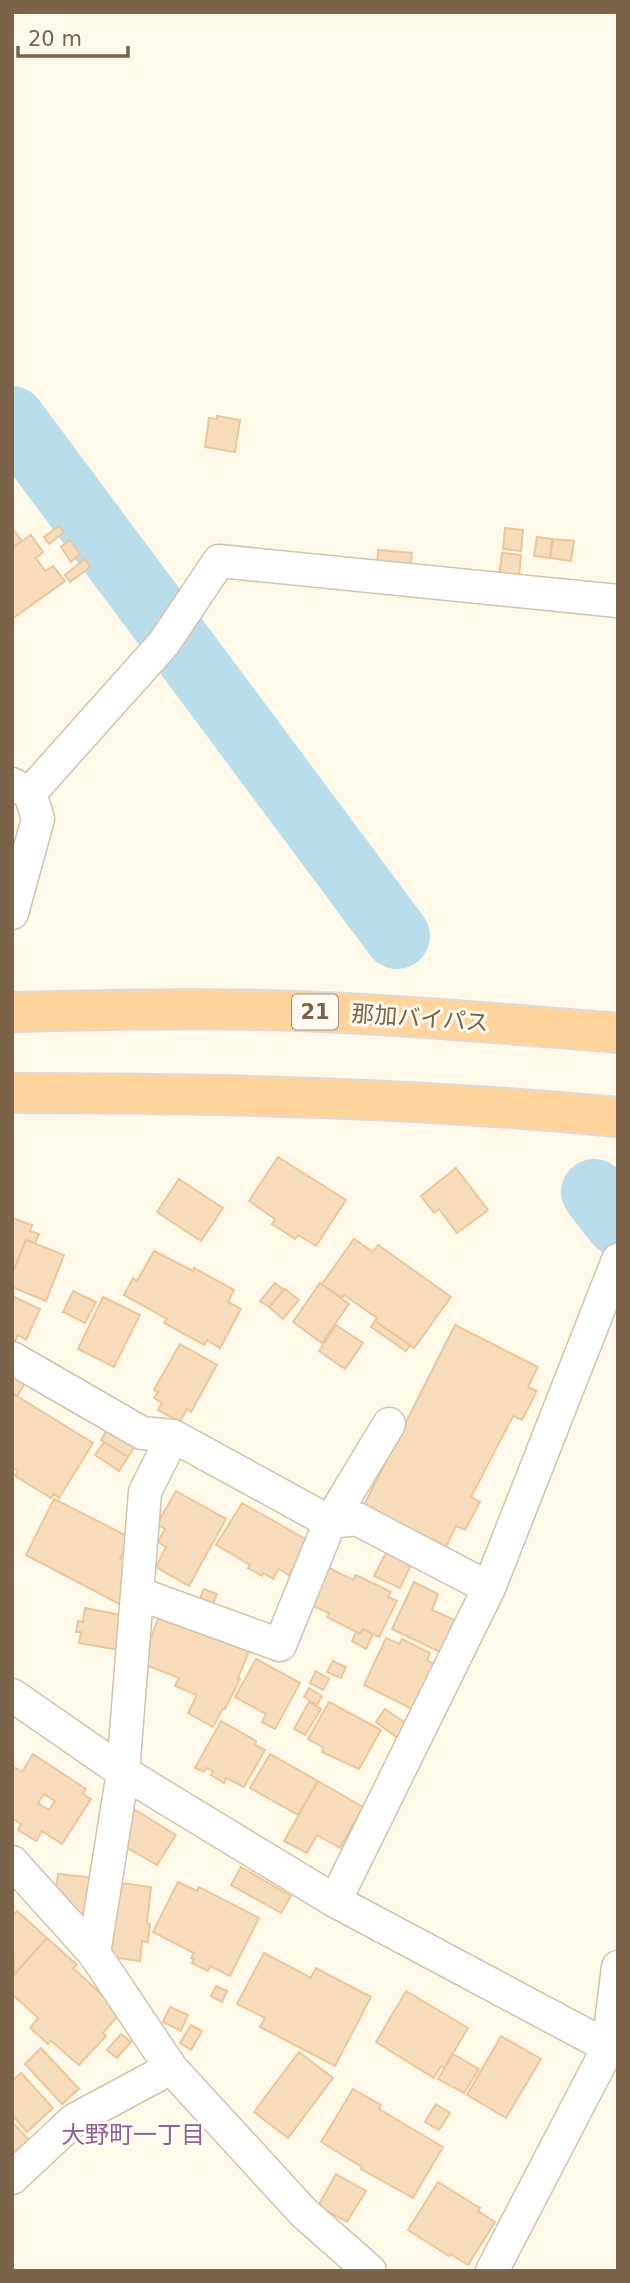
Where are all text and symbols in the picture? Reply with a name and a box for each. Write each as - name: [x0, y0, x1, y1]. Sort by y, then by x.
- scale bar: [18, 14, 128, 58]
- text: 20 m: [28, 27, 82, 51]
- road number: 21: [292, 995, 338, 1030]
- street label: 那加バイパス: [350, 1000, 490, 1036]
- district label: 大野町一丁目: [61, 2121, 205, 2149]

